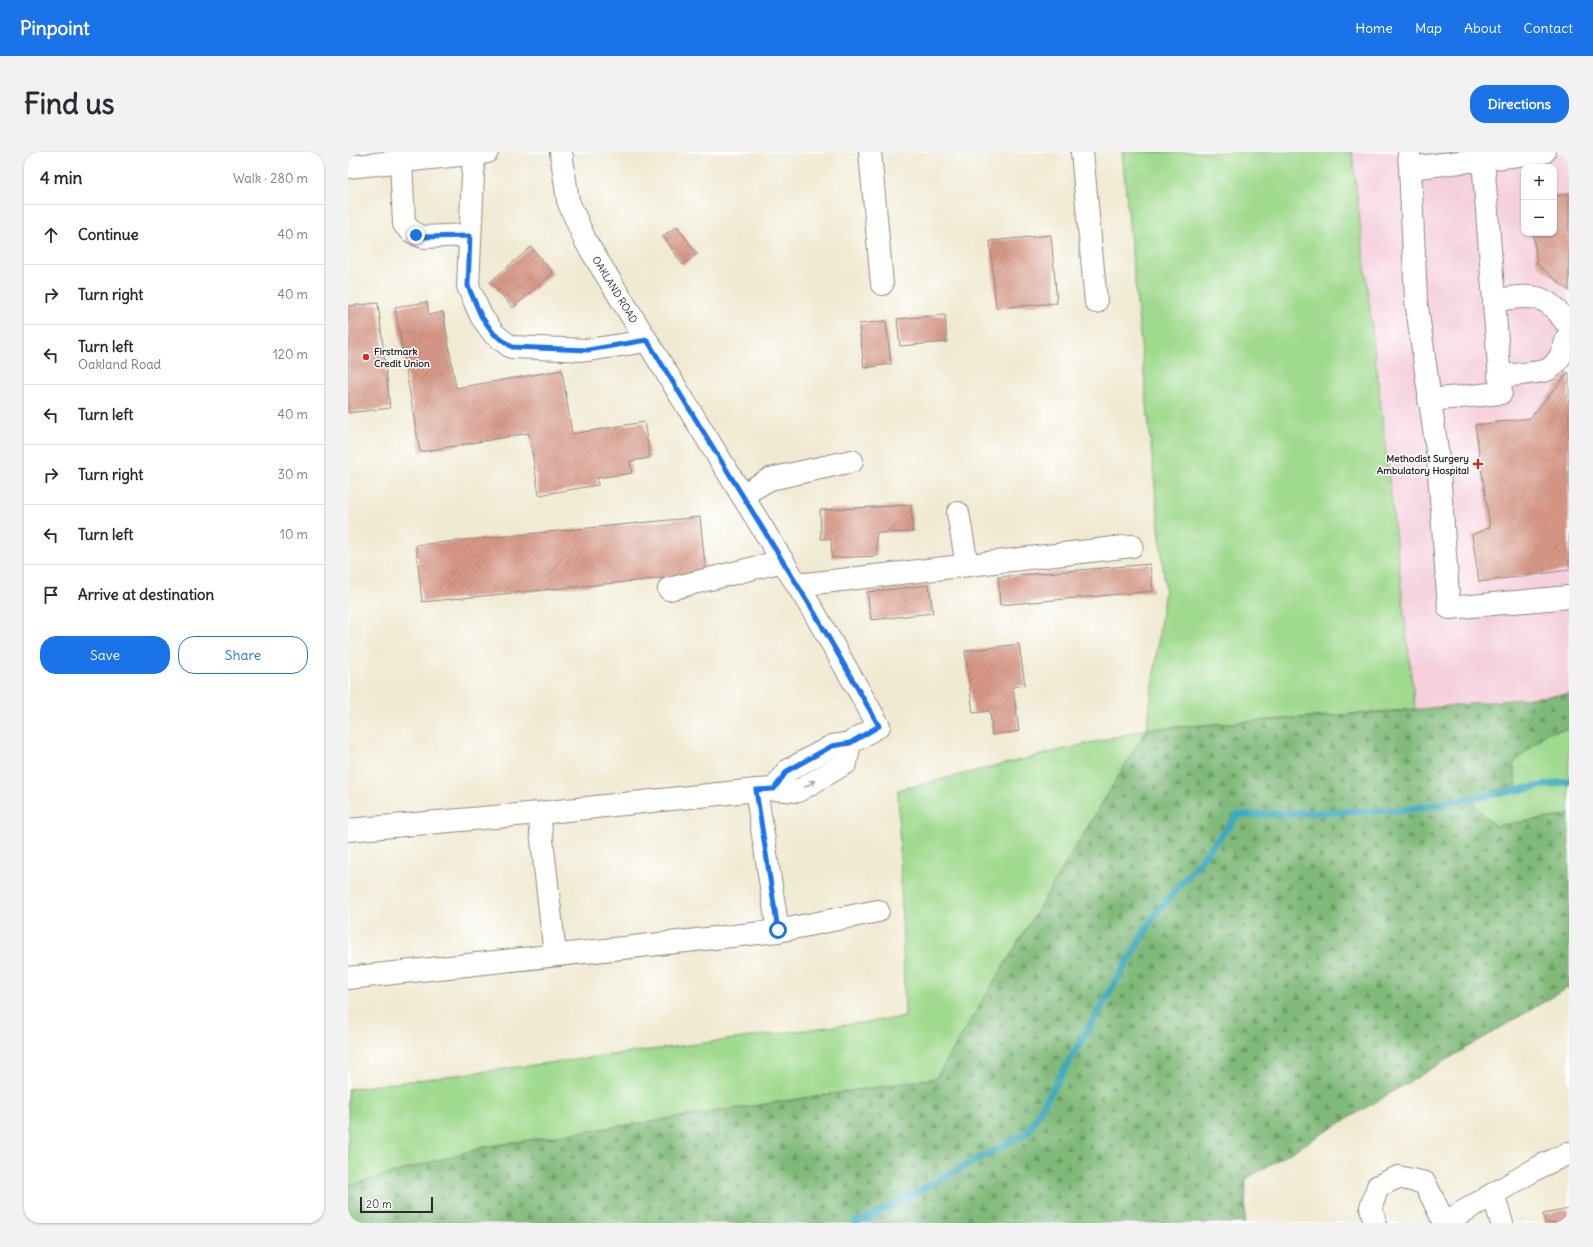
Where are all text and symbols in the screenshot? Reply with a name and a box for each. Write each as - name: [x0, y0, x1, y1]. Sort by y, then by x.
- text: Pinpoint: [20, 16, 90, 40]
- text: Home: [1355, 19, 1393, 37]
- text: Map: [1415, 19, 1442, 37]
- text: About: [1464, 19, 1502, 37]
- text: Contact: [1524, 19, 1573, 37]
- button: Directions: [1470, 85, 1569, 123]
- text: Find us: [24, 86, 115, 122]
- map controls: [1521, 164, 1557, 236]
- button: +: [1521, 164, 1557, 200]
- text: 4 min: [40, 167, 82, 189]
- text: Walk · 280 m: [233, 170, 308, 187]
- button: −: [1521, 200, 1557, 236]
- icon: ahead: [40, 224, 62, 246]
- text: Continue: [78, 225, 139, 244]
- text: 40 m: [277, 226, 308, 243]
- route end: [407, 226, 425, 244]
- street label: OAKLAND ROAD: [590, 254, 641, 325]
- icon: right: [40, 284, 62, 306]
- text: Turn right: [78, 285, 143, 304]
- text: 40 m: [277, 286, 308, 303]
- text: Turn left: [78, 337, 133, 356]
- icon: left: [40, 344, 62, 366]
- place label: Firstmark Credit Union: [374, 345, 430, 370]
- text: 120 m: [273, 346, 308, 363]
- marker: Firstmark Credit Union: [361, 352, 371, 362]
- text: Oakland Road: [78, 356, 161, 373]
- icon: left: [40, 404, 62, 426]
- text: Turn left: [78, 405, 133, 424]
- text: 40 m: [277, 406, 308, 423]
- place label: Methodist Surgery Ambulatory Hospital: [1377, 452, 1469, 477]
- marker: Methodist Surgery Ambulatory Hospital: [1472, 458, 1484, 470]
- icon: right: [40, 464, 62, 486]
- text: Turn right: [78, 465, 143, 484]
- text: 30 m: [278, 466, 308, 483]
- icon: left: [40, 524, 62, 546]
- text: Turn left: [78, 525, 133, 544]
- text: 10 m: [280, 526, 308, 543]
- icon: arrive: [40, 584, 62, 606]
- text: Arrive at destination: [78, 585, 214, 604]
- button: Save: [40, 636, 170, 674]
- button: Share: [178, 636, 308, 674]
- one-way arrow: [804, 779, 816, 787]
- route start: [769, 921, 787, 939]
- scale bar: [360, 1195, 433, 1214]
- text: 20 m: [366, 1197, 392, 1211]

